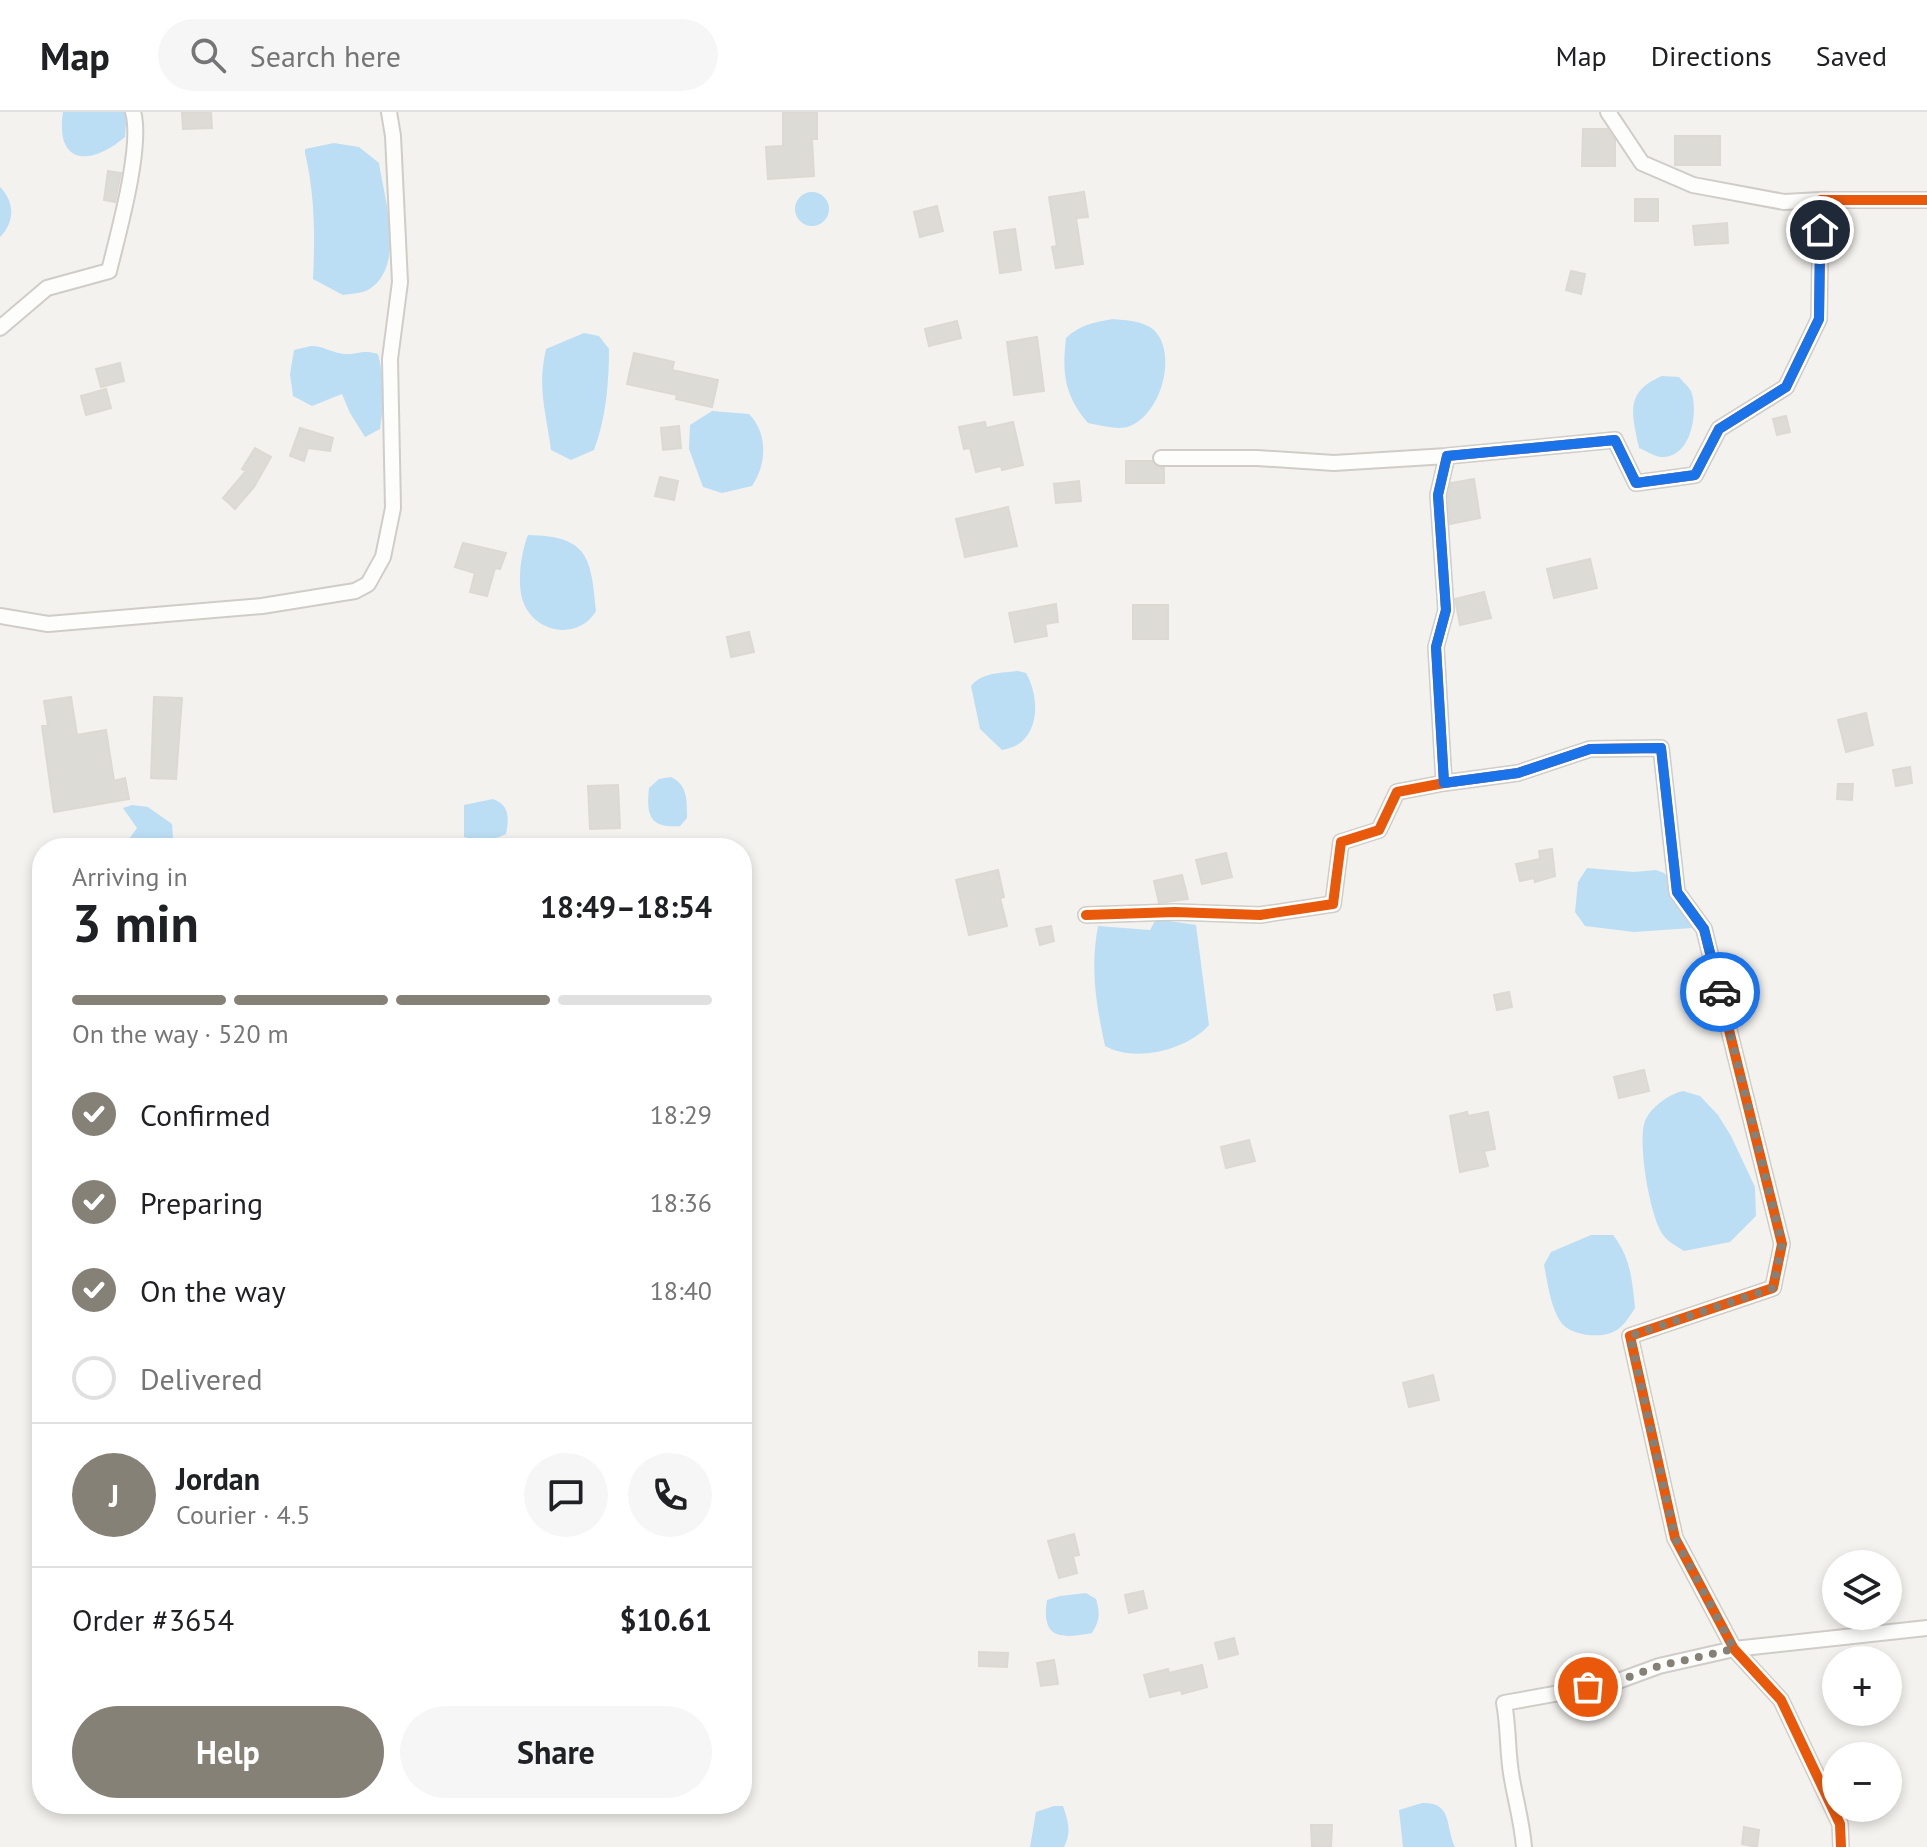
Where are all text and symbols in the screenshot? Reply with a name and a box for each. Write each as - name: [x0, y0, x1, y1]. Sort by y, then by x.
- search box: [158, 19, 718, 91]
- text: Map: [40, 31, 110, 80]
- icon: search: [186, 33, 230, 77]
- text: Search here: [250, 36, 401, 75]
- text: Map: [1556, 37, 1607, 74]
- text: Directions: [1651, 37, 1772, 74]
- text: Saved: [1816, 37, 1887, 74]
- pin: [1786, 196, 1854, 264]
- icon: home: [1798, 208, 1842, 252]
- text: Arriving in: [72, 860, 188, 893]
- text: 18:49–18:54: [540, 887, 712, 926]
- text: 3 min: [72, 889, 199, 956]
- courier: [1680, 952, 1760, 1032]
- icon: car: [1698, 970, 1742, 1014]
- text: On the way · 520 m: [72, 1017, 289, 1050]
- icon: check: [72, 1092, 116, 1136]
- text: Confirmed: [140, 1095, 271, 1134]
- text: 18:29: [650, 1098, 712, 1131]
- icon: check: [72, 1180, 116, 1224]
- text: Preparing: [140, 1183, 263, 1222]
- text: 18:36: [650, 1186, 712, 1219]
- icon: check: [72, 1268, 116, 1312]
- text: On the way: [140, 1271, 286, 1310]
- text: 18:40: [650, 1274, 712, 1307]
- text: Delivered: [140, 1359, 263, 1398]
- button: chat: [524, 1453, 608, 1537]
- button: phone: [628, 1453, 712, 1537]
- text: Jordan: [176, 1459, 260, 1498]
- text: J: [109, 1476, 119, 1515]
- text: Courier · 4.5: [176, 1498, 310, 1531]
- map controls: [1822, 1550, 1902, 1822]
- button: layers: [1822, 1550, 1902, 1630]
- text: Order #3654: [72, 1600, 234, 1639]
- text: $10.61: [620, 1600, 712, 1639]
- button: +: [1822, 1646, 1902, 1726]
- pin: [1554, 1653, 1622, 1721]
- icon: bag: [1566, 1665, 1610, 1709]
- button: Help: [72, 1706, 384, 1798]
- button: Share: [400, 1706, 712, 1798]
- button: −: [1822, 1742, 1902, 1822]

